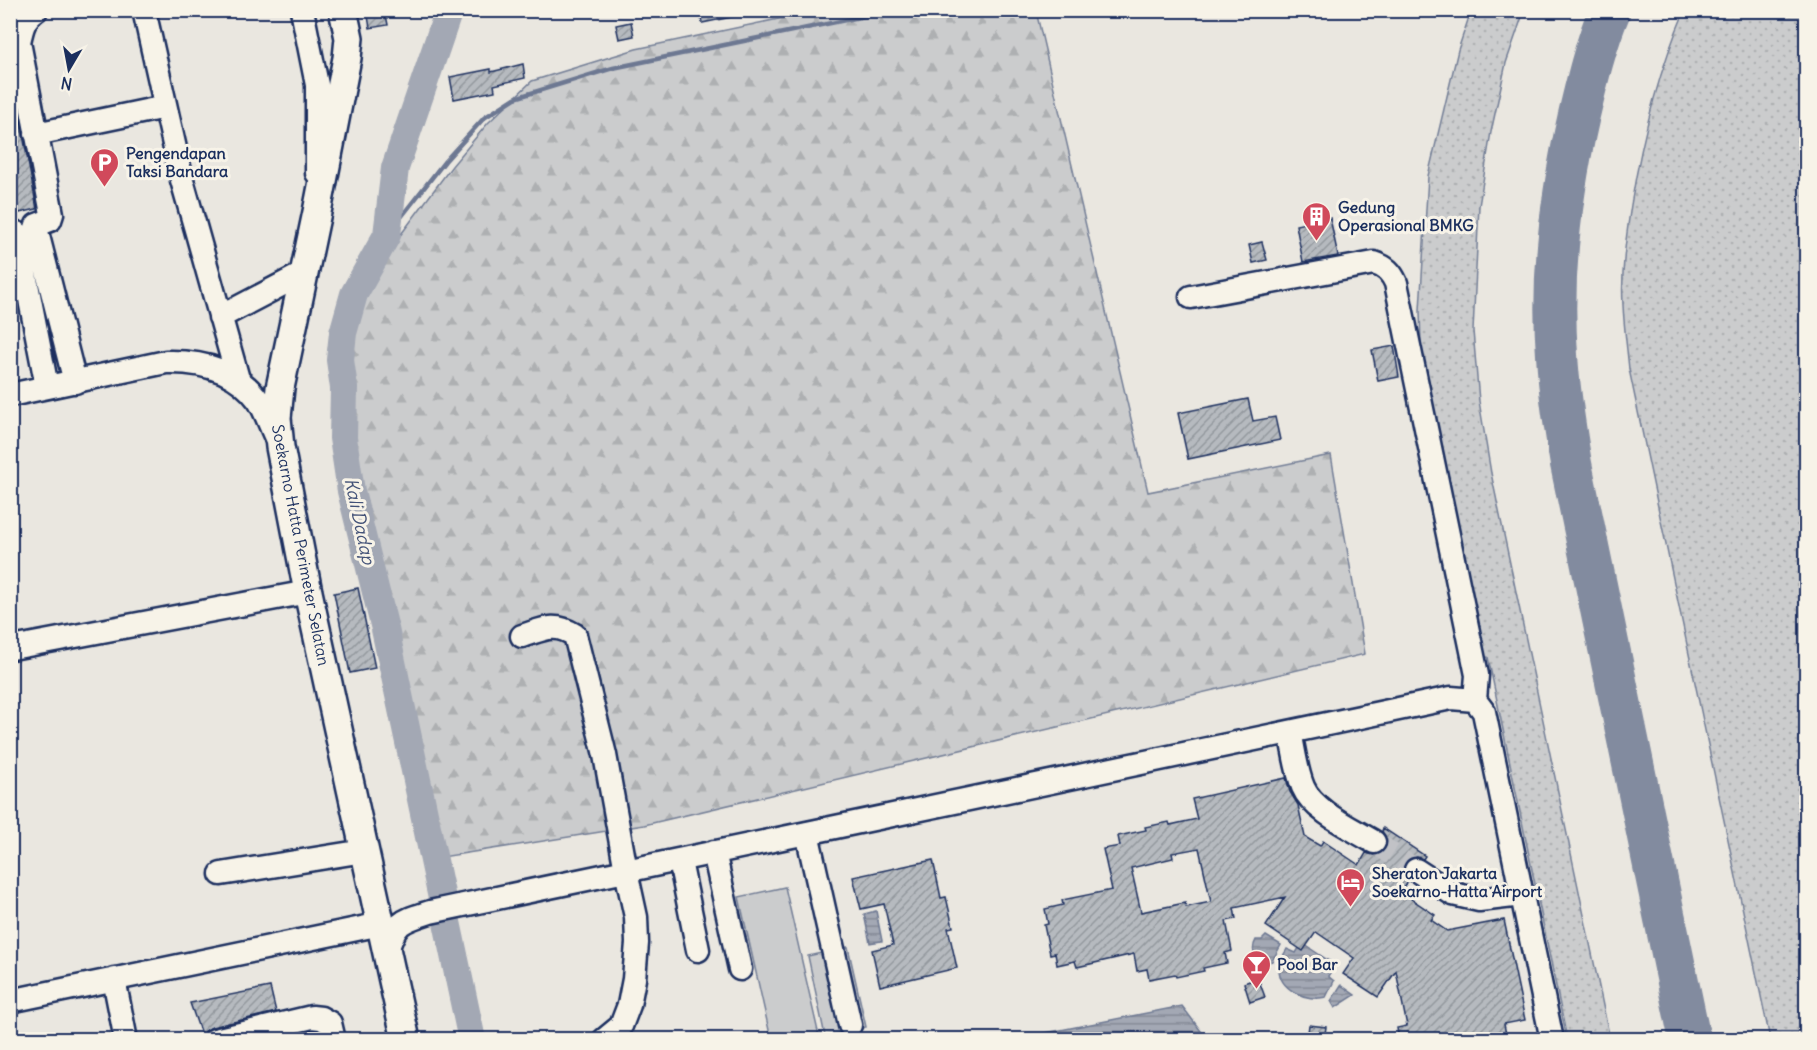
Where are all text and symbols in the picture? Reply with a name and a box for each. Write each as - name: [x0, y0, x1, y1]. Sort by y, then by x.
- north arrow: [39, 39, 99, 99]
- text: N: [59, 73, 74, 95]
- place label: Pengendapan Taksi Bandara: [126, 143, 228, 181]
- parking icon: Pengendapan Taksi Bandara: [89, 146, 121, 188]
- place label: Gedung Operasional BMKG: [1338, 197, 1474, 236]
- building icon: Gedung Operasional BMKG: [1301, 200, 1333, 242]
- street label: Soekarno Hatta Perimeter Selatan: [268, 423, 334, 667]
- water label: Kali Dadap: [340, 476, 381, 567]
- place label: Sheraton Jakarta Soekarno-Hatta Airport: [1372, 863, 1543, 902]
- hotel icon: Sheraton Jakarta Soekarno-Hatta Airport: [1335, 866, 1367, 908]
- bar icon: Pool Bar: [1240, 948, 1272, 990]
- place label: Pool Bar: [1277, 954, 1338, 974]

